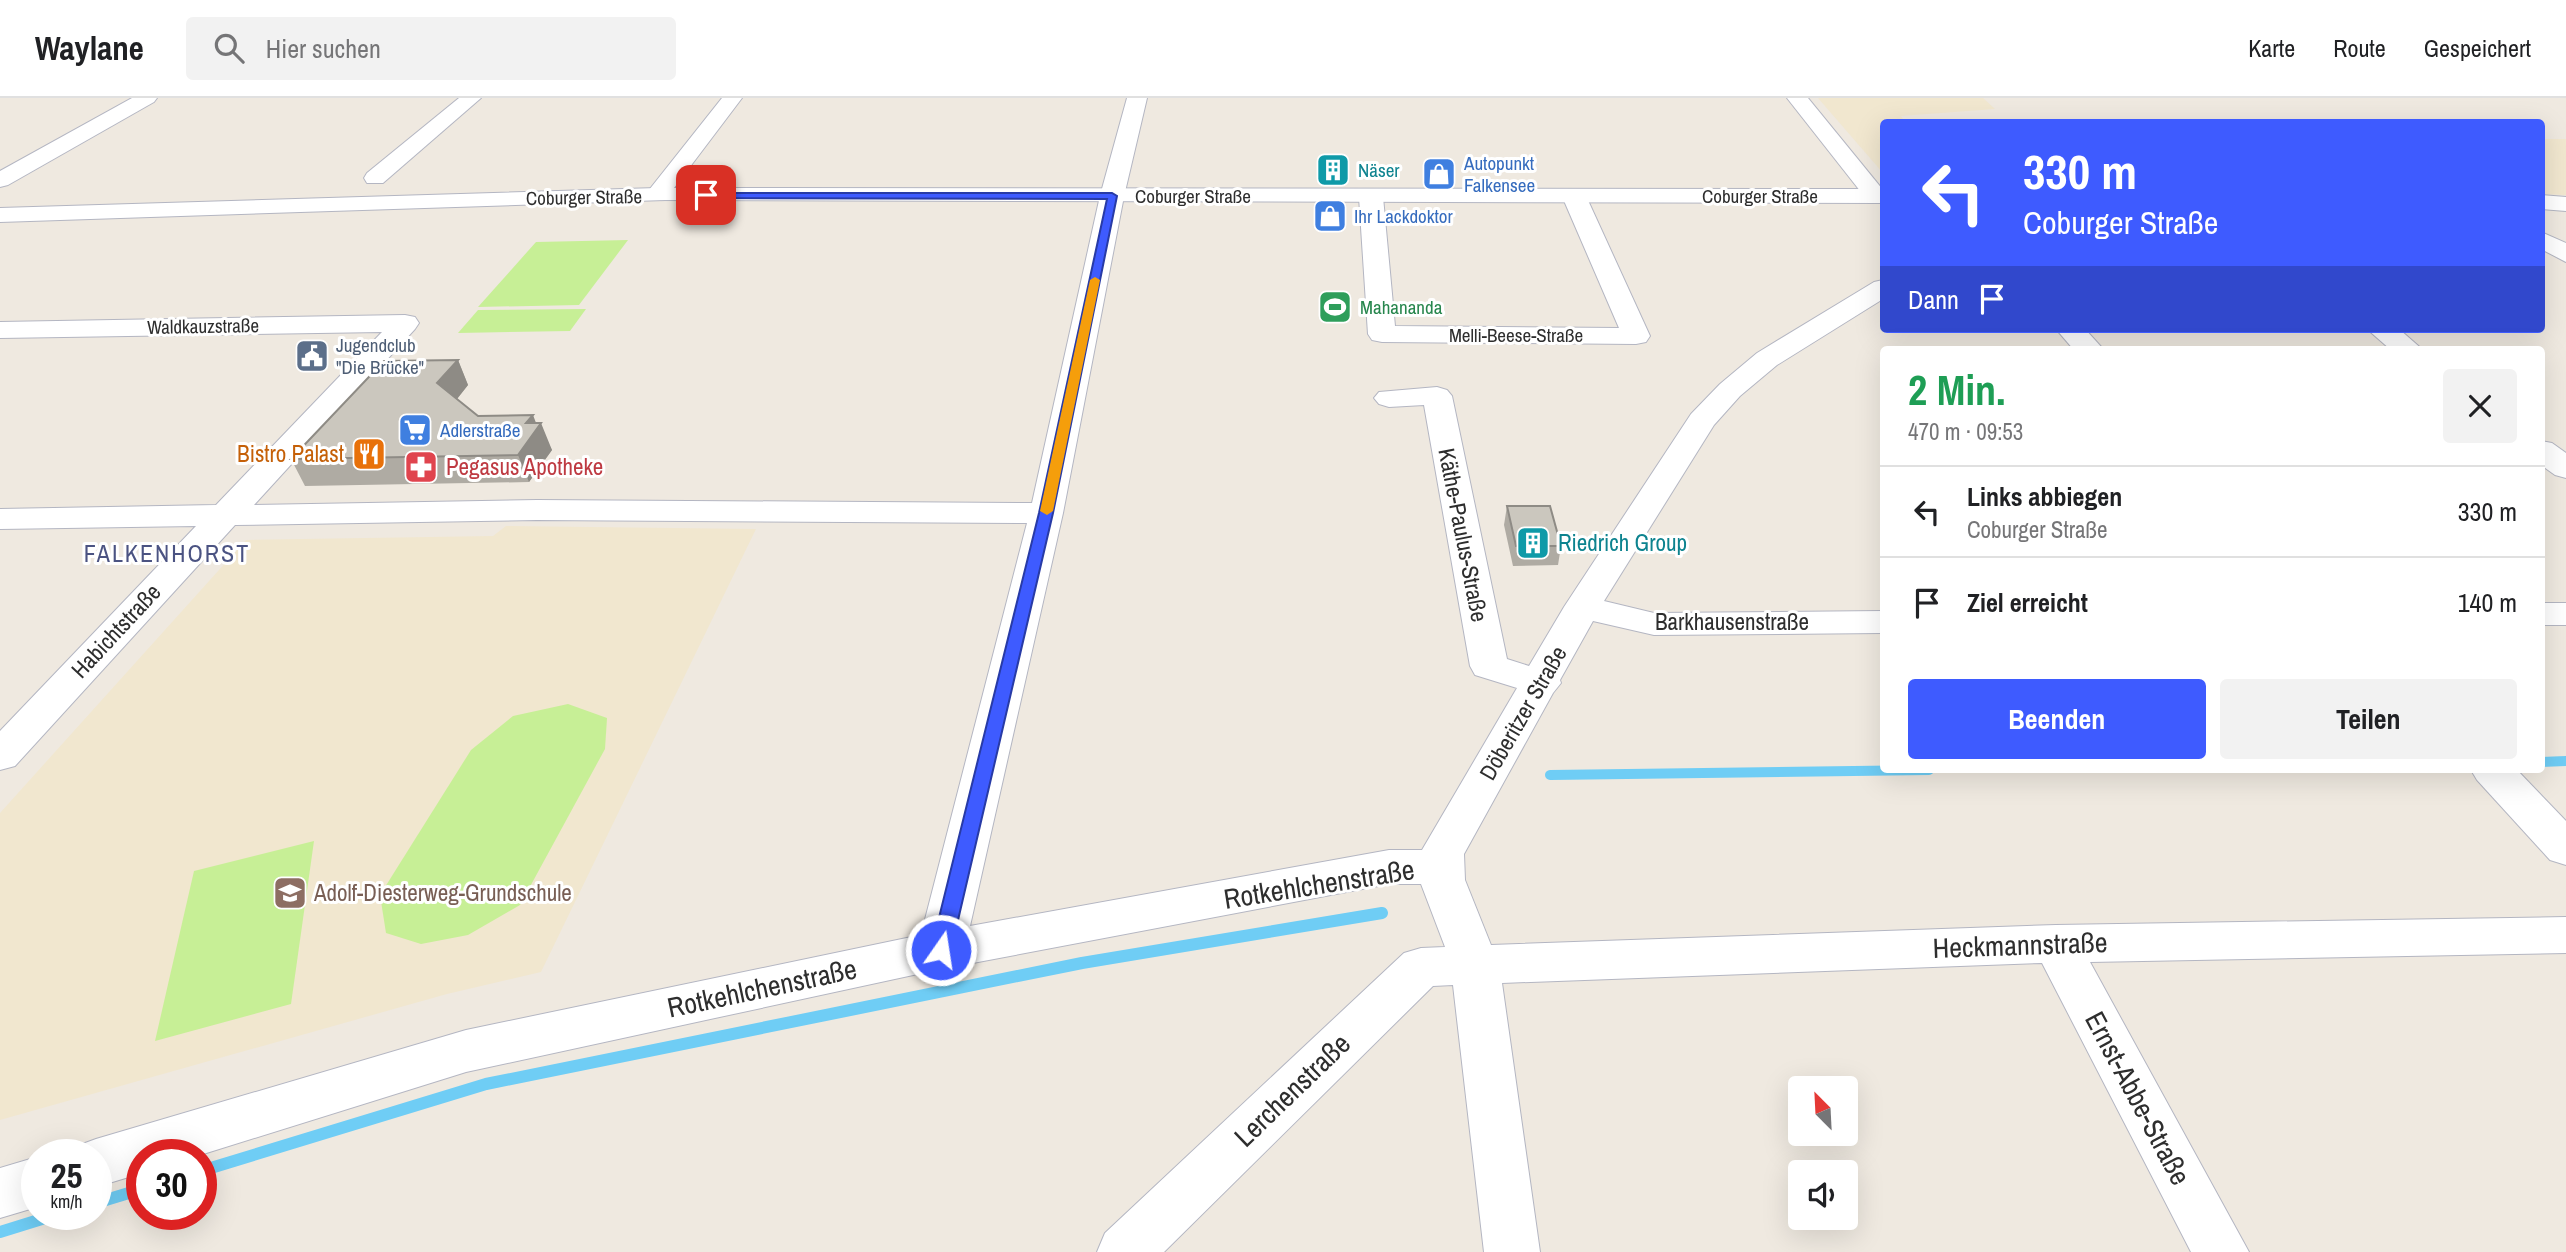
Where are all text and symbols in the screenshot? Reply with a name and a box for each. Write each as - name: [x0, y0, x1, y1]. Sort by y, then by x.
- search box: [186, 17, 676, 80]
- text: Waylane: [35, 26, 144, 70]
- icon: search: [210, 29, 248, 67]
- text: Hier suchen: [266, 31, 381, 66]
- text: Karte: [2248, 32, 2295, 64]
- text: Route: [2333, 32, 2386, 64]
- text: Gespeichert: [2424, 32, 2531, 64]
- text: 330 m: [2023, 138, 2137, 204]
- icon: left: [1908, 147, 1999, 238]
- place label: Autopunkt Falkensee: [1463, 150, 1535, 198]
- building icon: Näser: [1314, 151, 1352, 189]
- shop icon: Autopunkt Falkensee: [1420, 155, 1458, 193]
- place label: Näser: [1358, 157, 1400, 183]
- pin: [676, 165, 736, 225]
- icon: arrive: [687, 176, 725, 214]
- street label: Coburger Straße: [526, 183, 642, 211]
- street label: Coburger Straße: [1135, 183, 1251, 209]
- street label: Coburger Straße: [1702, 183, 1818, 209]
- shop icon: Ihr Lackdoktor: [1311, 197, 1349, 235]
- text: Coburger Straße: [2023, 201, 2218, 244]
- place label: Ihr Lackdoktor: [1354, 203, 1454, 229]
- icon: arrive: [1973, 280, 2011, 318]
- text: Dann: [1908, 282, 1959, 317]
- sports icon: Mahananda: [1316, 288, 1354, 326]
- place label: Mahananda: [1360, 294, 1443, 320]
- street label: Waldkauzstraße: [147, 312, 259, 340]
- street label: Melli-Beese-Straße: [1449, 322, 1583, 348]
- place label: Jugendclub "Die Brücke": [336, 332, 424, 380]
- public building icon: Jugendclub "Die Brücke": [293, 337, 331, 375]
- text: 2 Min.: [1908, 362, 2006, 418]
- button: close: [2443, 369, 2517, 443]
- supermarket icon: Adlerstraße: [396, 411, 434, 449]
- text: 470 m · 09:53: [1908, 416, 2023, 447]
- place label: Adlerstraße: [439, 417, 521, 443]
- restaurant icon: Bistro Palast: [350, 435, 388, 473]
- place label: Bistro Palast: [237, 438, 344, 469]
- street label: Käthe-Paulus-Straße: [1431, 446, 1496, 624]
- pharmacy icon: Pegasus Apotheke: [402, 448, 440, 486]
- place label: Pegasus Apotheke: [446, 451, 603, 482]
- text: Links abbiegen: [1967, 479, 2122, 514]
- icon: left: [1908, 493, 1946, 531]
- text: 330 m: [2458, 494, 2517, 529]
- text: Coburger Straße: [1967, 514, 2107, 545]
- building icon: Riedrich Group: [1514, 524, 1552, 562]
- place label: Riedrich Group: [1558, 527, 1687, 558]
- district label: FALKENHORST: [84, 537, 250, 569]
- street label: Habichtstraße: [64, 577, 167, 685]
- icon: arrive: [1908, 584, 1946, 622]
- text: Ziel erreicht: [1967, 585, 2088, 620]
- text: 140 m: [2458, 585, 2517, 620]
- street label: Barkhausenstraße: [1655, 606, 1809, 637]
- street label: Döberitzer Straße: [1472, 640, 1573, 785]
- button: Beenden: [1908, 679, 2206, 759]
- button: Teilen: [2220, 679, 2517, 759]
- street label: Rotkehlchenstraße: [1221, 850, 1417, 918]
- school or university icon: Adolf-Diesterweg-Grundschule: [271, 874, 309, 912]
- place label: Adolf-Diesterweg-Grundschule: [313, 877, 572, 908]
- position arrow: [904, 913, 978, 987]
- street label: Heckmannstraße: [1932, 923, 2108, 967]
- street label: Rotkehlchenstraße: [664, 949, 860, 1027]
- street label: Ernst-Abbe-Straße: [2076, 1005, 2200, 1191]
- street label: Lerchenstraße: [1226, 1025, 1358, 1155]
- north arrow: [1788, 1076, 1858, 1146]
- map controls: [1788, 1076, 1858, 1230]
- speed limit sign: 30: [126, 1139, 217, 1230]
- text: 25: [51, 1152, 82, 1199]
- button: sound: [1788, 1160, 1858, 1230]
- text: km/h: [51, 1189, 83, 1214]

